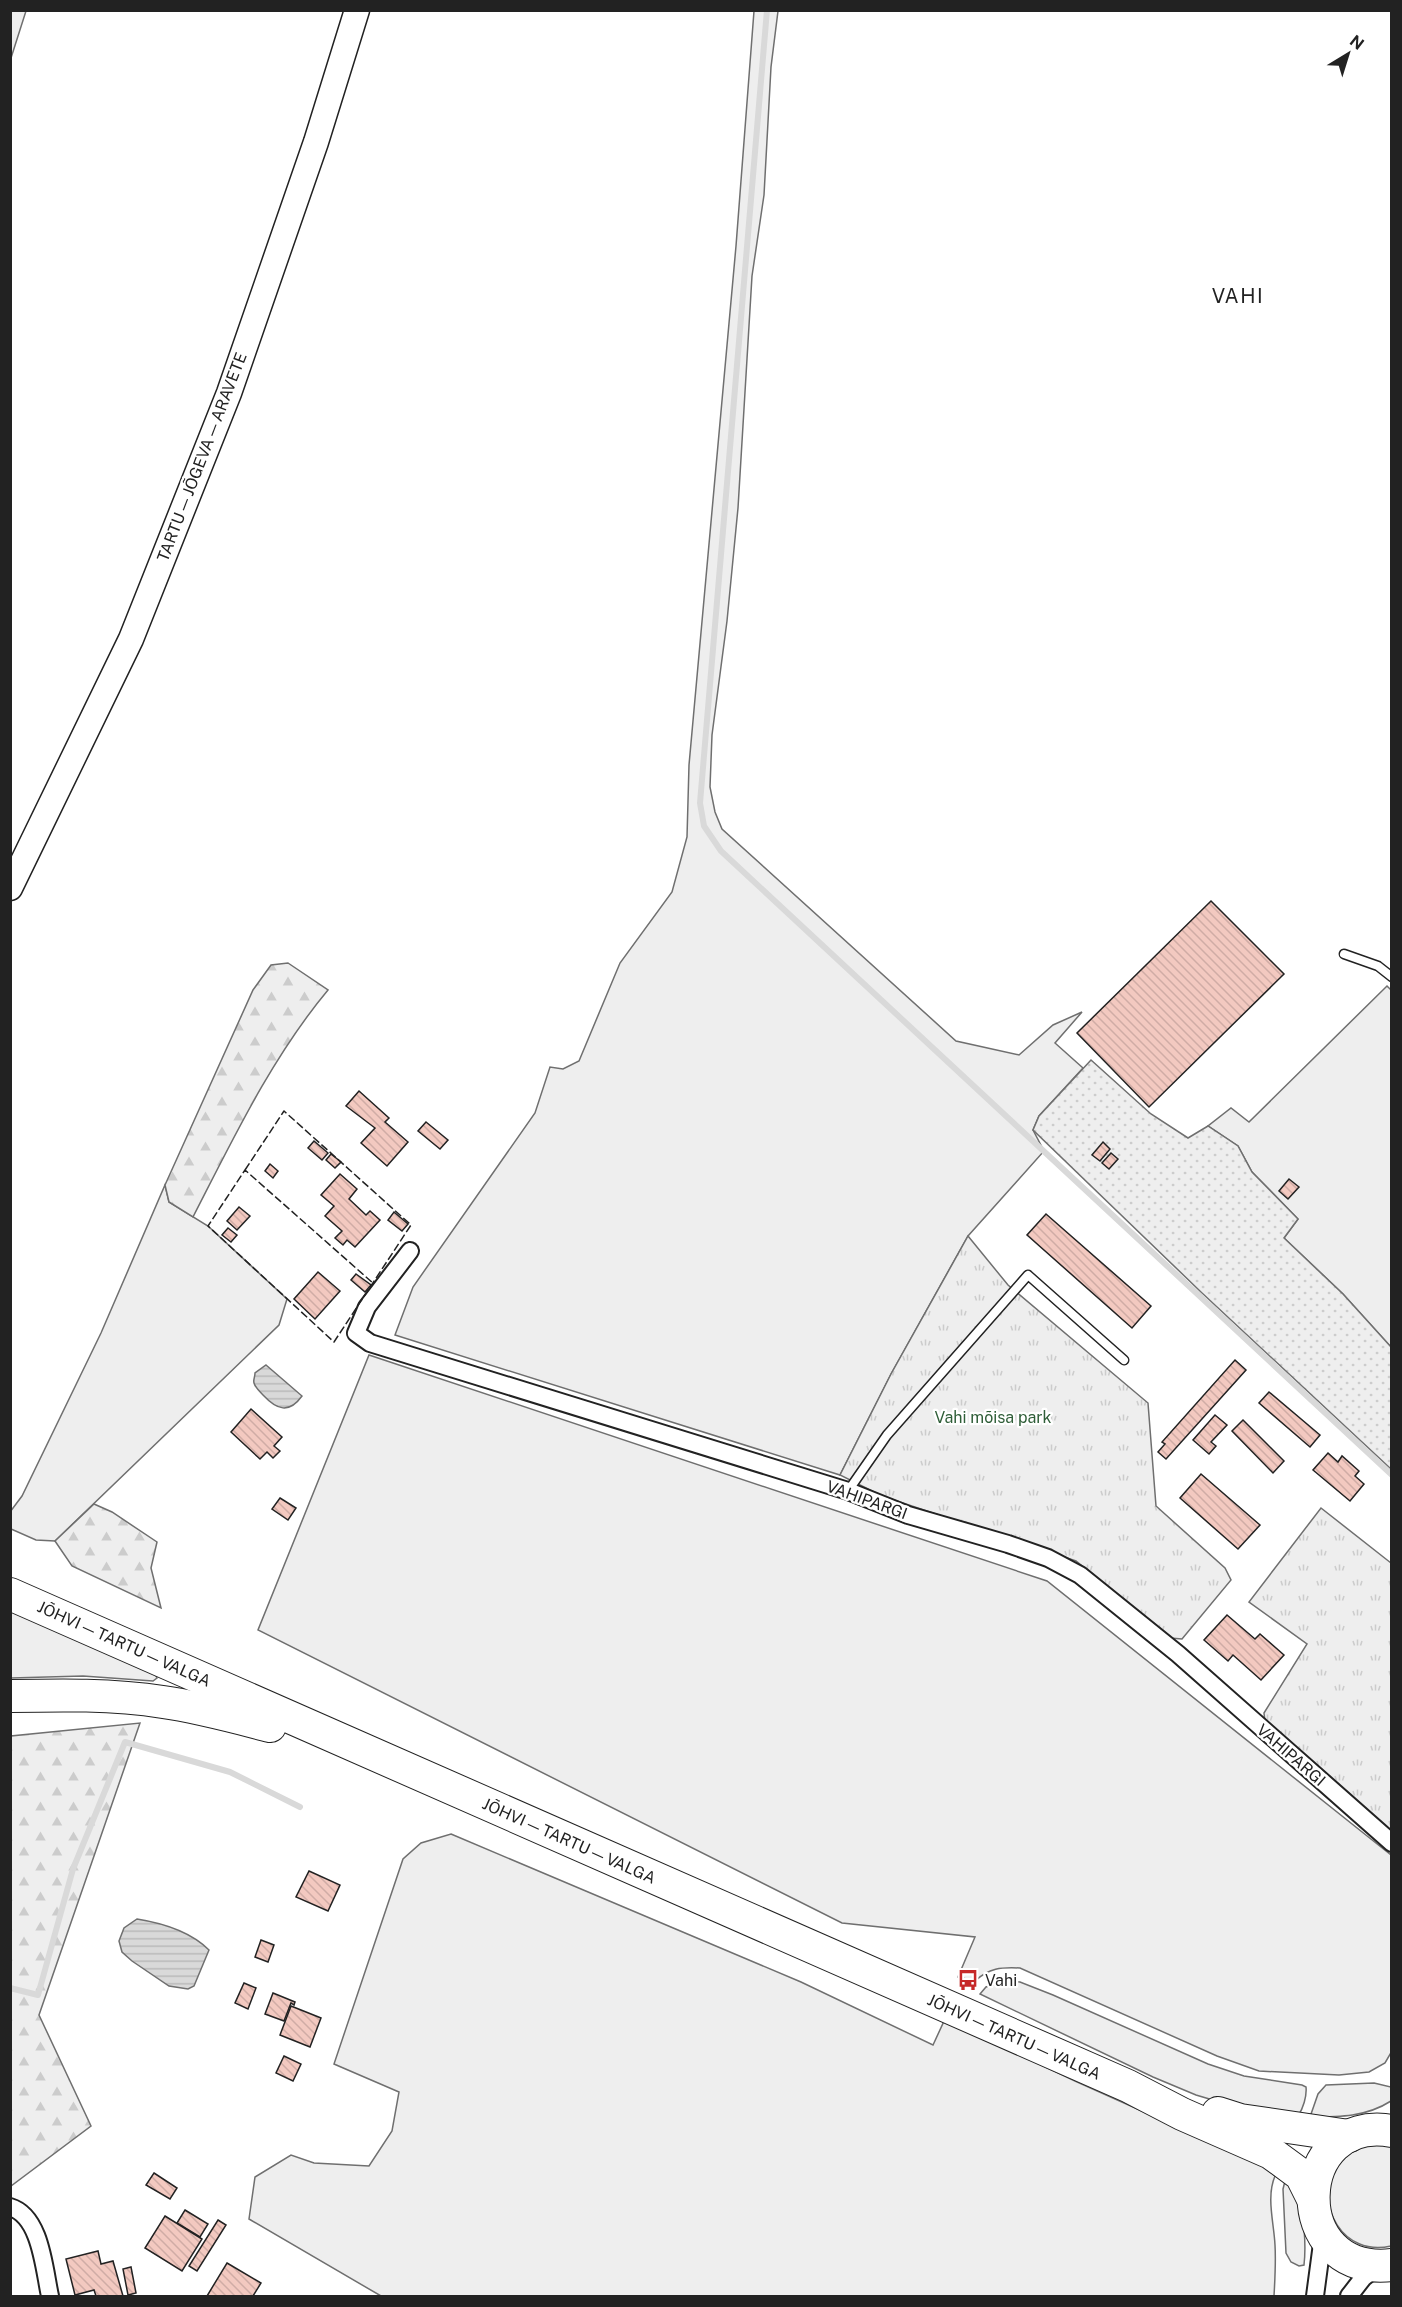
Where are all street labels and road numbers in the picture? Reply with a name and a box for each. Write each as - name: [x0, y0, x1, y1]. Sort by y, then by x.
- street label: TARTU — JÕGEVA — ARAVETE: [152, 349, 251, 564]
- street label: VAHIPARGI: [824, 1477, 910, 1523]
- street label: JÕHVI — TARTU — VALGA: [34, 1596, 214, 1691]
- street label: VAHIPARGI: [1253, 1720, 1329, 1790]
- street label: JÕHVI — TARTU — VALGA: [479, 1793, 659, 1888]
- street label: JÕHVI — TARTU — VALGA: [924, 1989, 1104, 2084]

